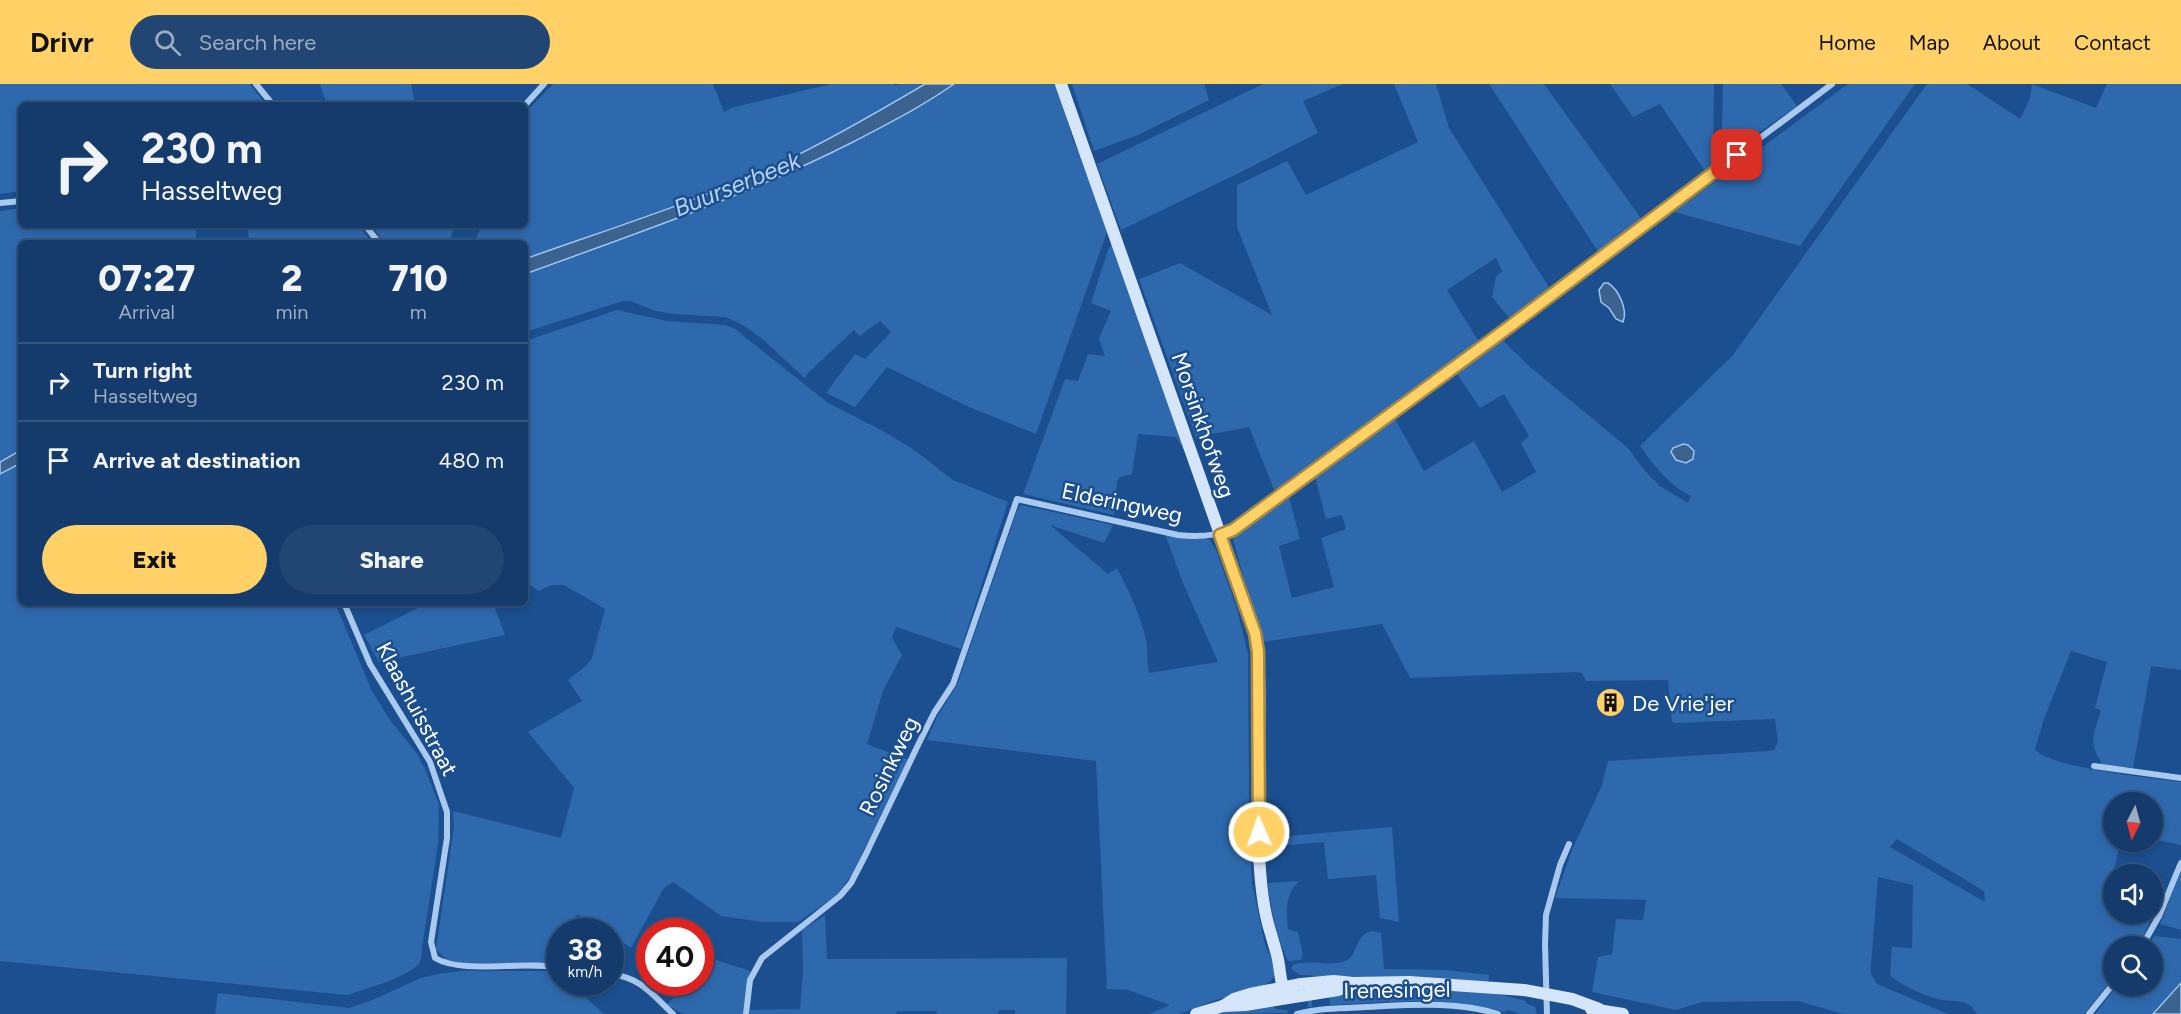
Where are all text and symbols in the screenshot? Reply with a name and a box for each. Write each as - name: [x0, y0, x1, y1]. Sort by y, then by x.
- search box: [130, 15, 550, 69]
- text: Drivr: [30, 25, 94, 59]
- icon: search: [151, 26, 184, 59]
- text: Search here: [199, 29, 316, 56]
- text: Home: [1819, 30, 1876, 55]
- text: Map: [1909, 30, 1950, 55]
- text: About: [1983, 30, 2041, 55]
- text: Contact: [2074, 30, 2151, 55]
- text: 230 m: [141, 123, 263, 174]
- icon: right: [42, 126, 120, 204]
- pin: [1711, 129, 1762, 180]
- icon: arrive: [1720, 138, 1753, 171]
- water label: Buurserbeek: [669, 145, 806, 223]
- text: Hasseltweg: [141, 174, 283, 207]
- text: 07:27: [98, 257, 195, 300]
- text: 2: [281, 257, 302, 300]
- text: 710: [389, 257, 448, 300]
- text: Arrival: [119, 300, 175, 324]
- text: min: [275, 300, 308, 324]
- text: m: [410, 300, 427, 324]
- street label: Morsinkhofweg: [1165, 349, 1241, 501]
- text: Turn right: [93, 357, 192, 384]
- icon: right: [42, 366, 75, 399]
- text: 230 m: [441, 369, 504, 396]
- text: Hasseltweg: [93, 384, 198, 408]
- icon: arrive: [42, 444, 75, 477]
- text: Arrive at destination: [93, 447, 301, 474]
- text: 480 m: [439, 447, 504, 474]
- street label: Elderingweg: [1059, 477, 1185, 529]
- button: Exit: [42, 525, 267, 594]
- button: Share: [279, 525, 504, 594]
- street label: Klaashuisstraat: [370, 637, 464, 781]
- building icon: De Vrie'jer: [1595, 687, 1627, 719]
- place label: De Vrie'jer: [1632, 690, 1735, 717]
- street label: Rosinkweg: [853, 712, 925, 820]
- north arrow: [2103, 792, 2163, 852]
- map controls: [2103, 792, 2163, 996]
- position arrow: [1227, 800, 1291, 864]
- button: sound: [2103, 864, 2163, 924]
- speed limit sign: 40: [636, 918, 714, 996]
- text: 38: [567, 931, 603, 968]
- button: search: [2103, 936, 2163, 996]
- text: km/h: [568, 963, 602, 981]
- street label: Irenesingel: [1343, 976, 1451, 1004]

